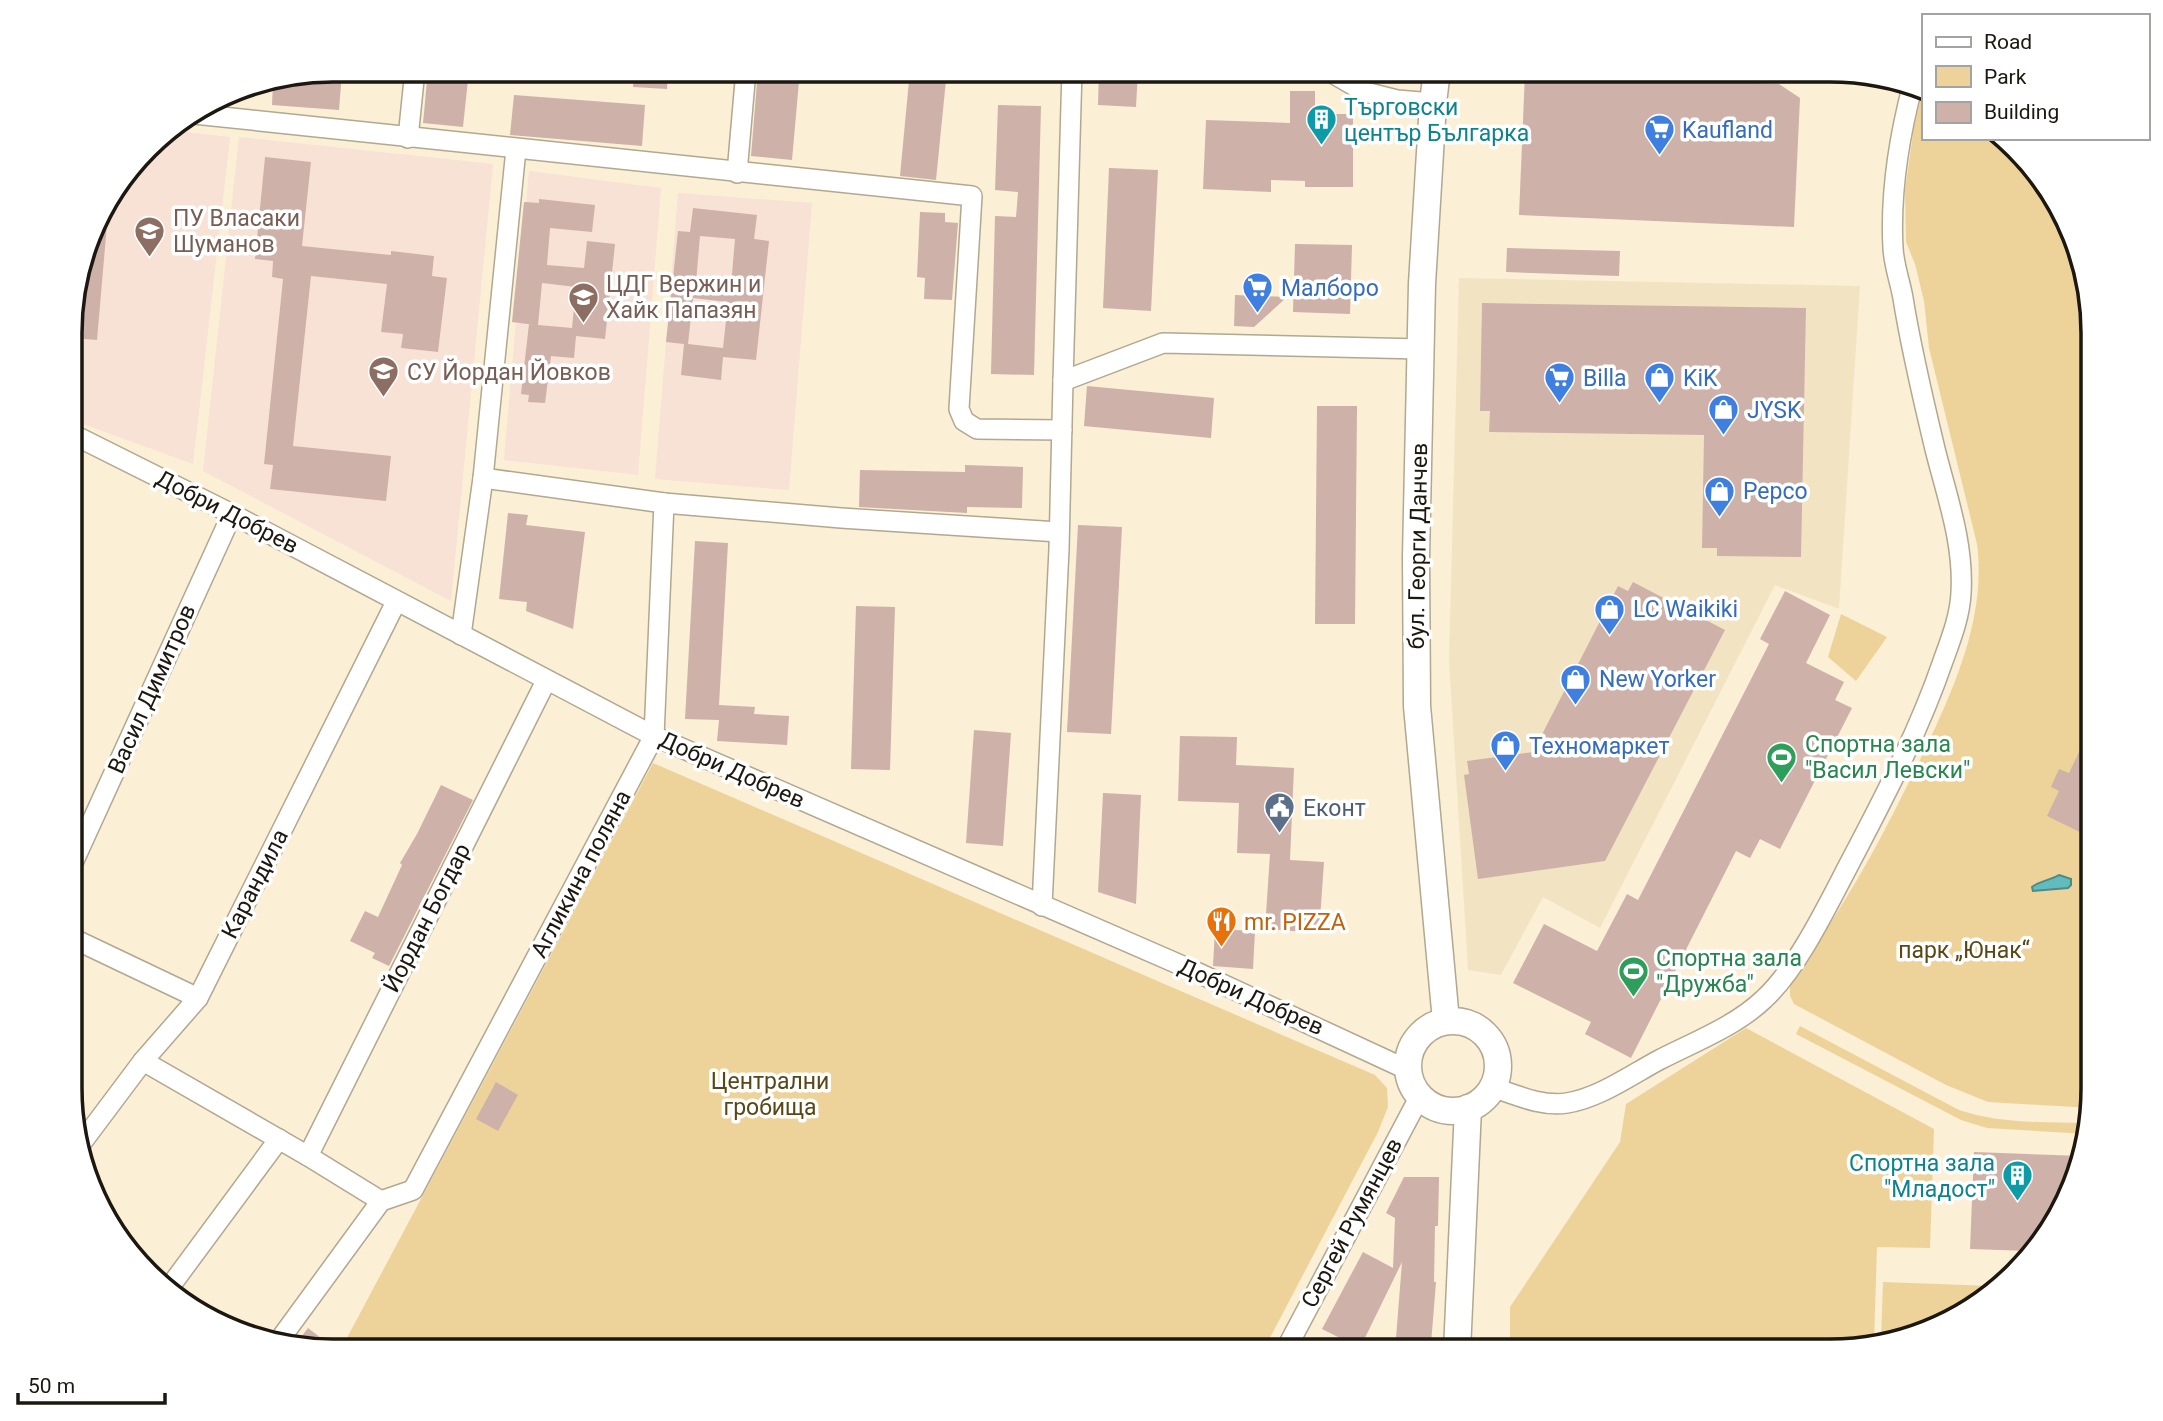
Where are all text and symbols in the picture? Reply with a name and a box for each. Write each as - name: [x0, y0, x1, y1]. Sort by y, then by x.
- legend: [1922, 14, 2149, 140]
- text: Road: [1984, 30, 2032, 54]
- text: Park: [1984, 65, 2027, 89]
- place label: Търговски център Българка: [1344, 94, 1529, 147]
- text: Building: [1984, 100, 2059, 124]
- building icon: Търговски център Българка: [1304, 103, 1338, 147]
- supermarket icon: Kaufland: [1642, 113, 1676, 157]
- place label: Kaufland: [1682, 117, 1773, 144]
- place label: ПУ Власаки Шуманов: [173, 205, 300, 258]
- school or university icon: ПУ Власаки Шуманов: [133, 214, 167, 258]
- place label: ЦДГ Вержин и Хайк Папазян: [606, 271, 761, 324]
- supermarket icon: Малборо: [1241, 271, 1275, 315]
- place label: Малборо: [1281, 275, 1379, 302]
- school or university icon: ЦДГ Вержин и Хайк Папазян: [566, 280, 600, 324]
- school or university icon: СУ Йордан Йовков: [367, 355, 401, 399]
- place label: СУ Йордан Йовков: [407, 358, 611, 386]
- supermarket icon: Billa: [1543, 361, 1577, 405]
- shop icon: KiK: [1643, 361, 1677, 405]
- place label: Billa: [1583, 365, 1627, 392]
- place label: KiK: [1683, 365, 1718, 392]
- shop icon: JYSK: [1707, 393, 1741, 437]
- place label: JYSK: [1747, 397, 1802, 424]
- street label: бул. Георги Данчев: [1403, 442, 1433, 650]
- street label: Добри Добрев: [151, 465, 303, 559]
- shop icon: Pepco: [1703, 474, 1737, 518]
- place label: Pepco: [1743, 478, 1808, 505]
- shop icon: LC Waikiki: [1593, 592, 1627, 636]
- place label: LC Waikiki: [1633, 596, 1738, 623]
- street label: Васил Димитров: [103, 600, 201, 778]
- shop icon: New Yorker: [1559, 662, 1593, 706]
- place label: New Yorker: [1599, 666, 1716, 693]
- street label: Добри Добрев: [655, 726, 809, 814]
- shop icon: Техномаркет: [1489, 729, 1523, 773]
- place label: Спортна зала "Васил Левски": [1805, 731, 1970, 784]
- place label: Техномаркет: [1529, 733, 1669, 760]
- sports icon: Спортна зала "Васил Левски": [1765, 740, 1799, 784]
- street label: Агликина поляна: [525, 786, 637, 962]
- public building icon: Еконт: [1263, 791, 1297, 835]
- place label: Еконт: [1303, 795, 1366, 822]
- street label: Карандила: [216, 825, 294, 943]
- street label: Йордан Богдар: [377, 839, 476, 997]
- restaurant icon: mr. PIZZA: [1204, 905, 1238, 949]
- place label: mr. PIZZA: [1244, 909, 1346, 936]
- park label: парк „Юнак“: [1898, 937, 2030, 964]
- place label: Спортна зала "Дружба": [1656, 945, 1802, 998]
- street label: Добри Добрев: [1174, 953, 1328, 1041]
- sports icon: Спортна зала "Дружба": [1616, 954, 1650, 998]
- park label: Централни гробища: [711, 1068, 829, 1121]
- street label: Сергей Румянцев: [1296, 1134, 1408, 1312]
- place label: Спортна зала "Младост": [1849, 1150, 1995, 1203]
- building icon: Спортна зала "Младост": [2001, 1159, 2035, 1203]
- scale bar: [18, 1362, 164, 1406]
- text: 50 m: [28, 1374, 75, 1398]

